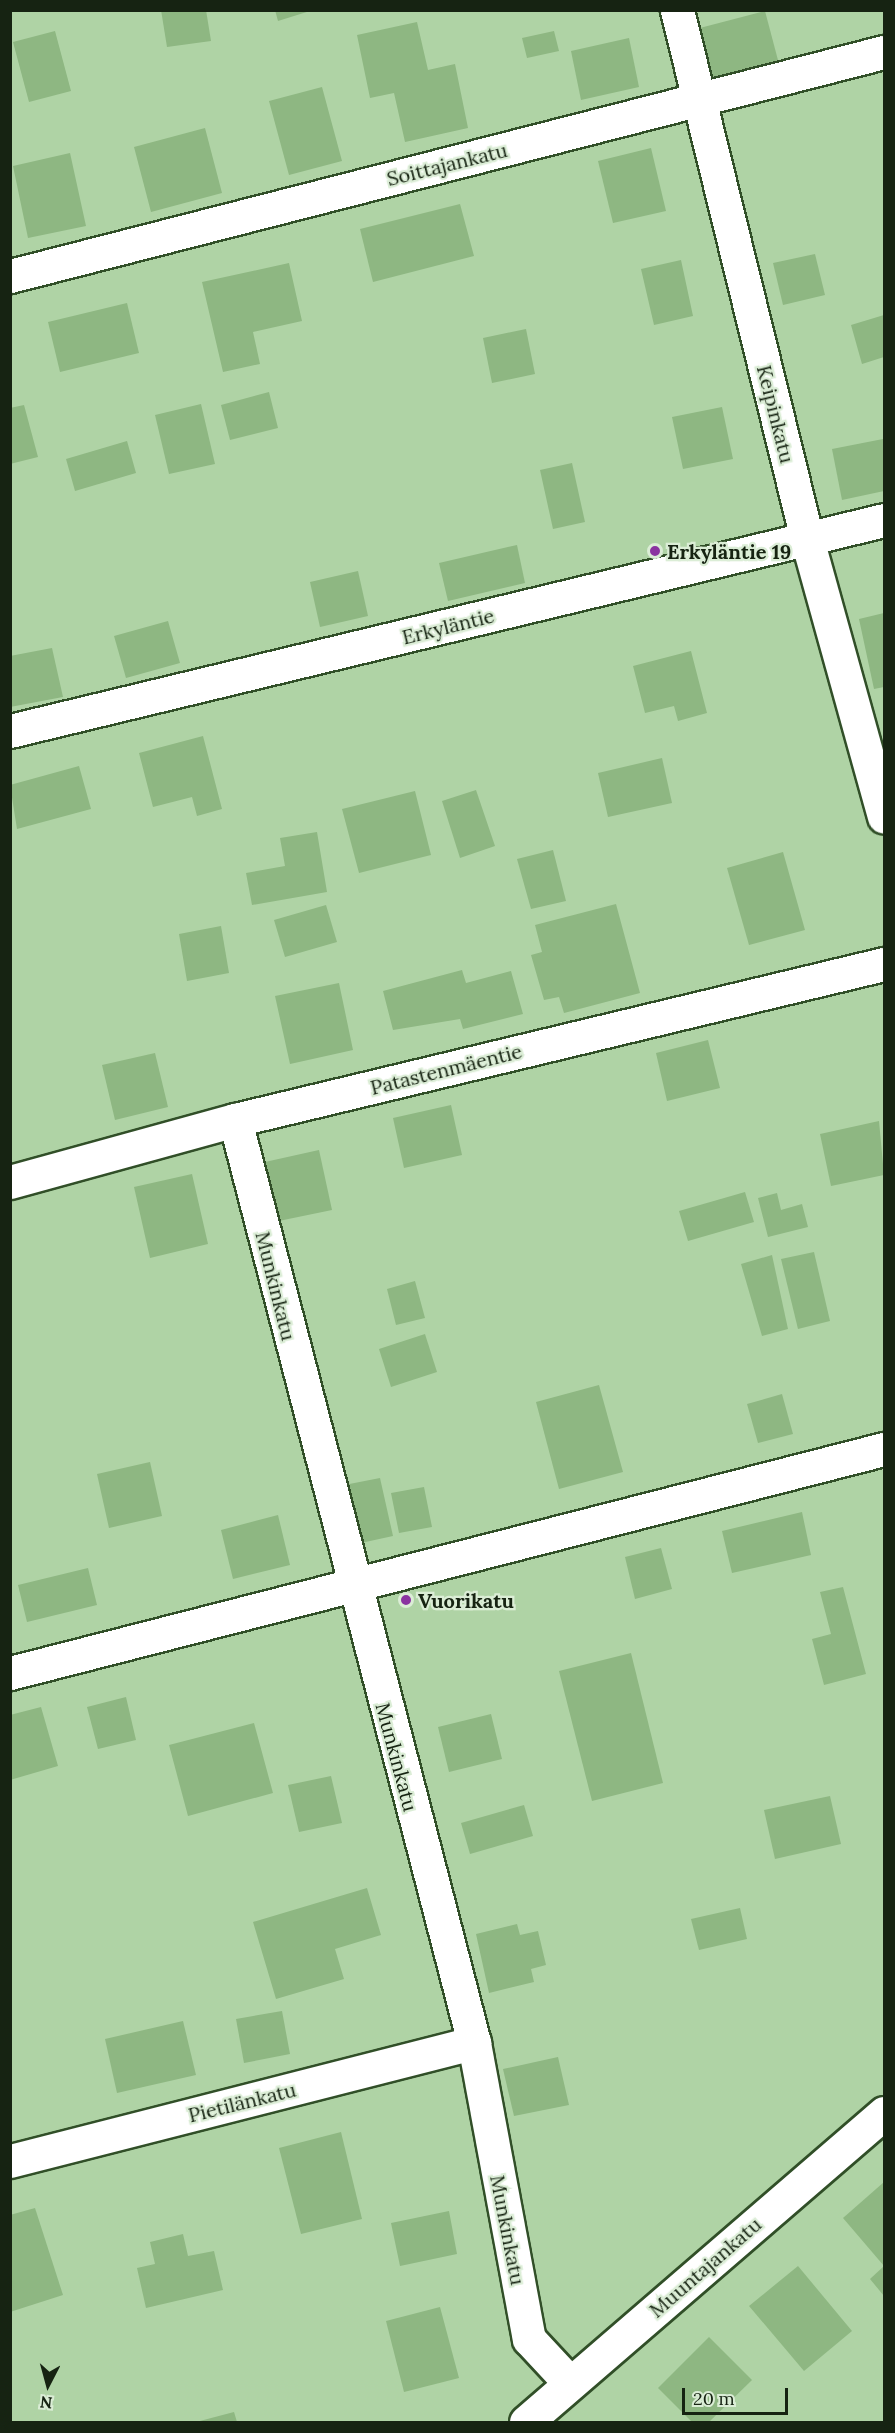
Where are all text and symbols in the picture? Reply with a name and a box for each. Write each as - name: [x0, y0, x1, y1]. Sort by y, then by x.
- street label: Soittajankatu: [384, 137, 510, 191]
- street label: Keipinkatu: [752, 363, 800, 465]
- place label: Erkyläntie 19: [667, 539, 791, 563]
- marker: Erkyläntie 19: [648, 544, 662, 558]
- street label: Erkyläntie: [399, 603, 497, 649]
- street label: Patastenmäentie: [368, 1039, 524, 1099]
- street label: Munkinkatu: [251, 1229, 301, 1343]
- place label: Vuorikatu: [418, 1588, 514, 1612]
- marker: Vuorikatu: [399, 1593, 413, 1607]
- street label: Munkinkatu: [371, 1700, 423, 1814]
- street label: Pietilänkatu: [186, 2077, 298, 2127]
- street label: Munkinkatu: [486, 2173, 530, 2287]
- street label: Muuntajankatu: [644, 2212, 766, 2322]
- north arrow: [18, 2355, 78, 2415]
- scale bar: [685, 2376, 792, 2414]
- text: 20 m: [693, 2387, 735, 2410]
- text: N: [39, 2392, 53, 2413]

